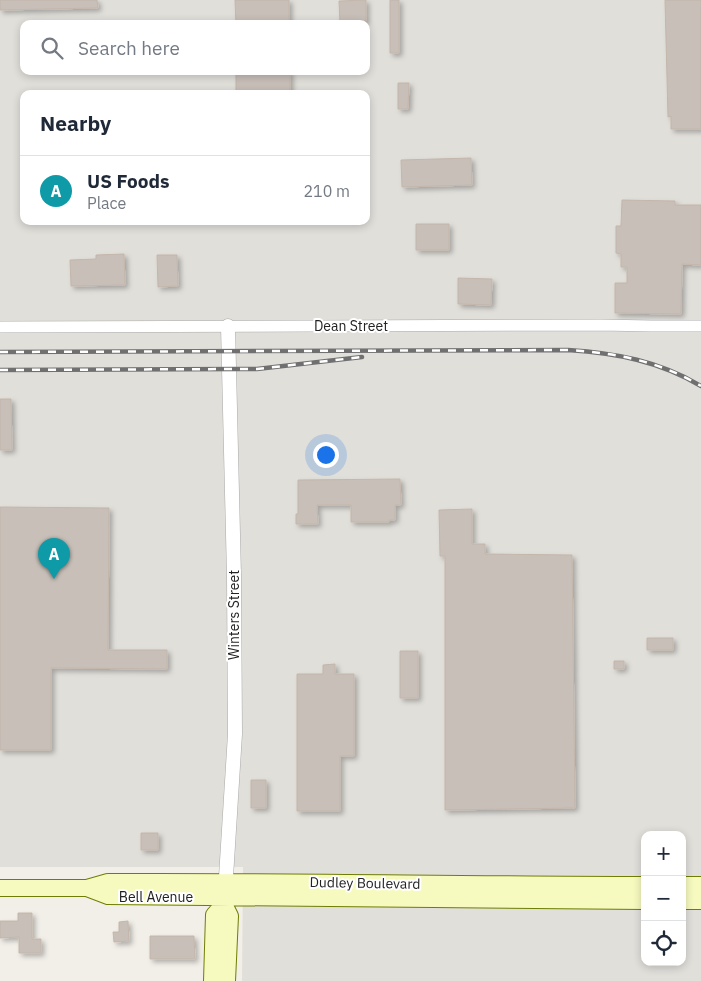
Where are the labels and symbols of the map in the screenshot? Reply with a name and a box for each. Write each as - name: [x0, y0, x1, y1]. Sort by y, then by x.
- street label: Dean Street: [314, 317, 388, 335]
- your location: [313, 442, 339, 468]
- pin: A: [38, 538, 70, 579]
- street label: Winters Street: [225, 570, 243, 660]
- street label: Dudley Boulevard: [309, 873, 421, 893]
- street label: Bell Avenue: [119, 888, 194, 906]

